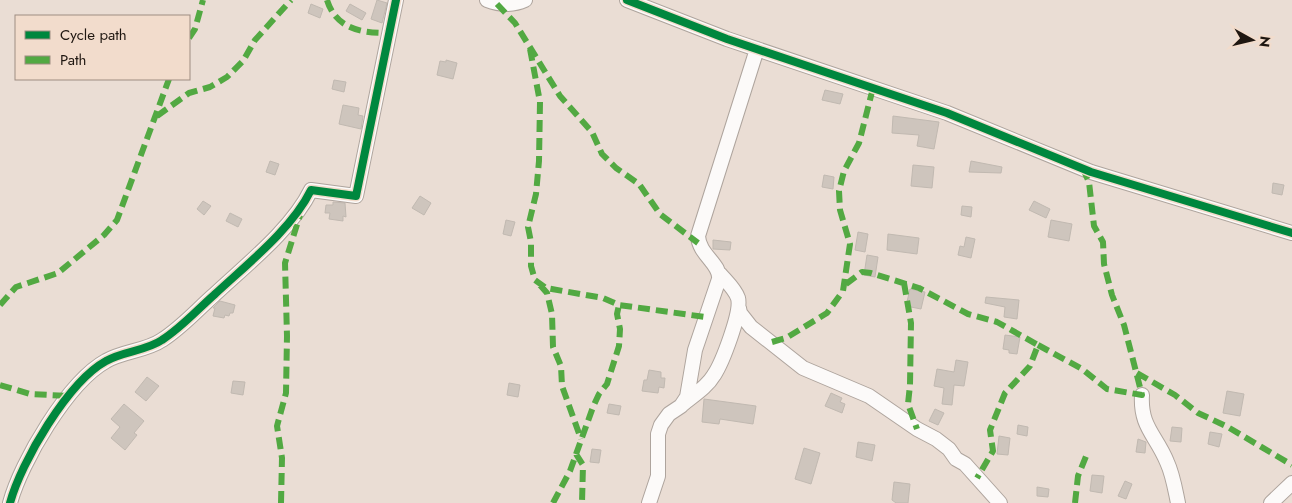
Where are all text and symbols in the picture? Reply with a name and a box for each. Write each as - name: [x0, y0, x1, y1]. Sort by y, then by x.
- legend: [15, 15, 190, 80]
- north arrow: [1227, 15, 1277, 65]
- text: Cycle path: [60, 24, 127, 46]
- text: N: [1254, 35, 1276, 49]
- text: Path: [60, 49, 86, 71]

